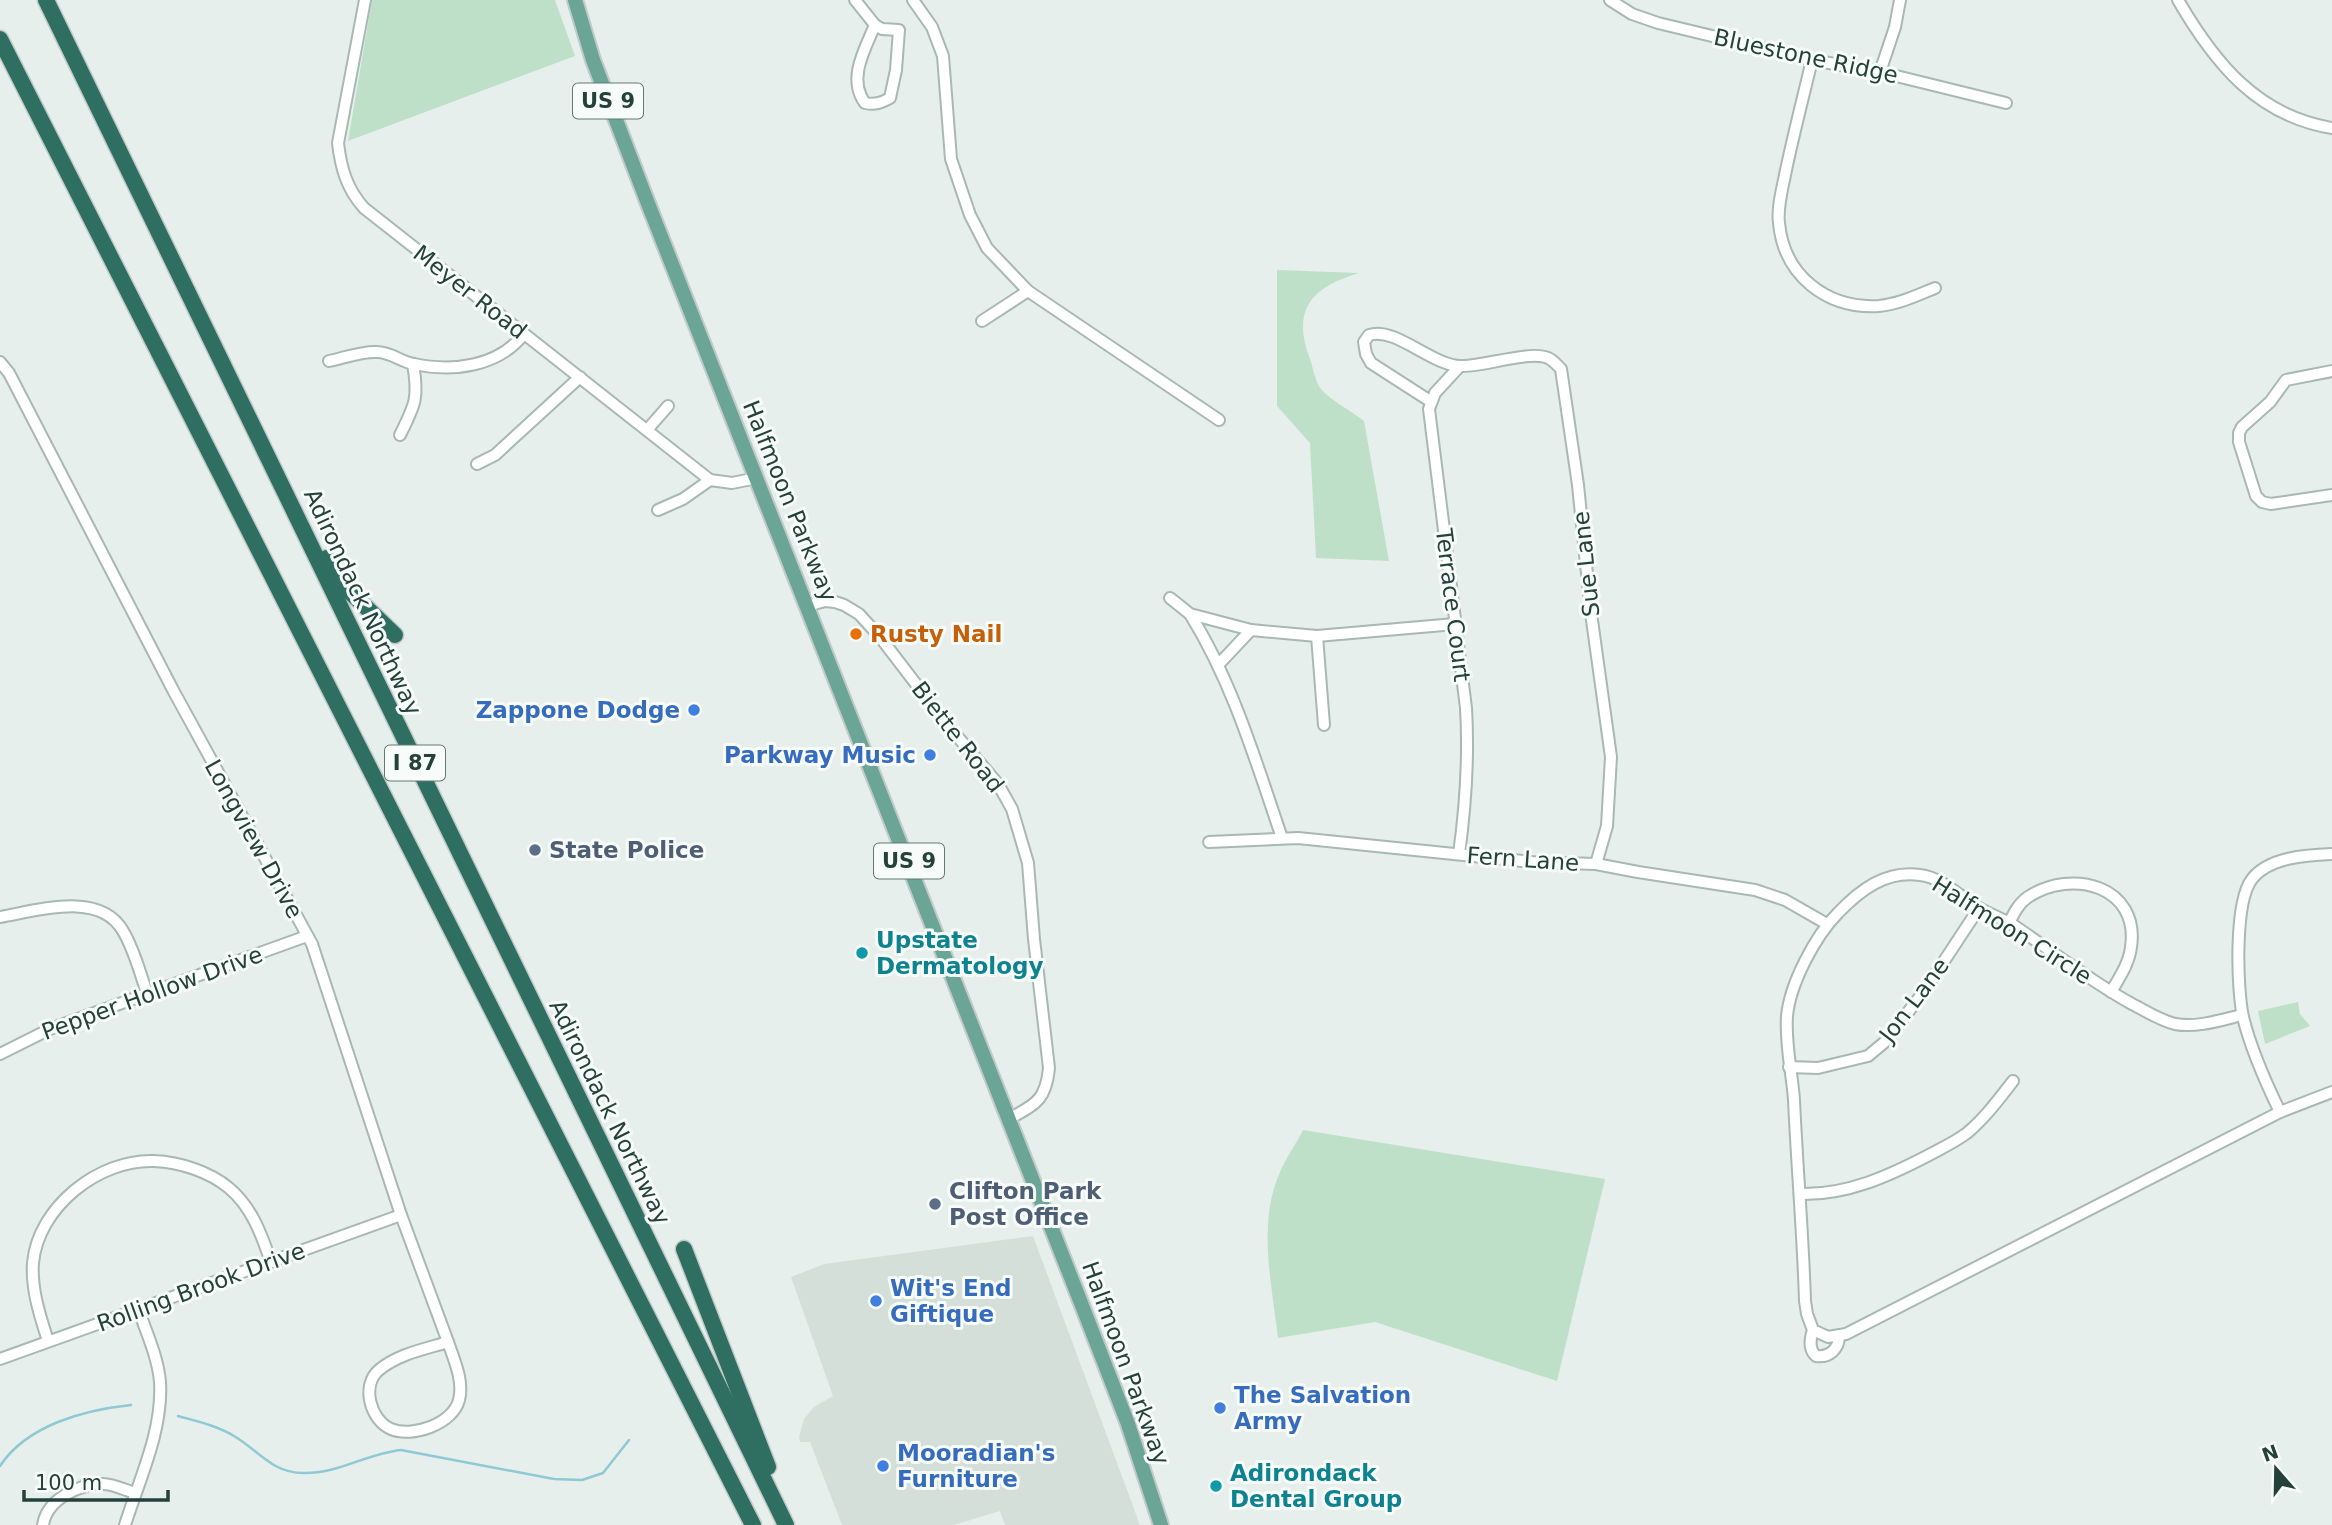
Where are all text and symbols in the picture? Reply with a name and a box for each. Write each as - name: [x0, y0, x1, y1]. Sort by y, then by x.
- street label: Bluestone Ridge: [1711, 24, 1901, 88]
- road number: US 9: [573, 84, 643, 119]
- street label: Meyer Road: [408, 240, 532, 344]
- street label: Halfmoon Parkway: [738, 397, 842, 605]
- street label: Adirondack Northway: [299, 485, 427, 719]
- street label: Sue Lane: [1568, 510, 1604, 618]
- street label: Terrace Court: [1431, 526, 1475, 683]
- place label: Rusty Nail: [870, 621, 1002, 647]
- marker: Rusty Nail: [848, 626, 864, 642]
- street label: Biette Road: [907, 676, 1009, 798]
- place label: Zappone Dodge: [476, 697, 680, 723]
- marker: Zappone Dodge: [686, 702, 702, 718]
- place label: Parkway Music: [724, 742, 916, 768]
- road number: I 87: [385, 746, 445, 780]
- marker: Parkway Music: [922, 747, 938, 763]
- street label: Longview Drive: [200, 755, 308, 923]
- place label: State Police: [549, 837, 704, 863]
- marker: State Police: [527, 842, 543, 858]
- street label: Fern Lane: [1466, 842, 1580, 876]
- road number: US 9: [874, 844, 944, 878]
- street label: Halfmoon Circle: [1928, 871, 2096, 989]
- place label: Upstate Dermatology: [876, 927, 1043, 979]
- street label: Pepper Hollow Drive: [38, 941, 266, 1045]
- marker: Upstate Dermatology: [854, 945, 870, 961]
- street label: Jon Lane: [1873, 953, 1954, 1049]
- street label: Adirondack Northway: [544, 995, 676, 1229]
- place label: Clifton Park Post Office: [949, 1178, 1102, 1230]
- marker: Clifton Park Post Office: [927, 1196, 943, 1212]
- street label: Rolling Brook Drive: [93, 1237, 309, 1337]
- street label: Halfmoon Parkway: [1077, 1258, 1175, 1468]
- place label: Wit's End Giftique: [890, 1275, 1012, 1327]
- marker: Wit's End Giftique: [868, 1293, 884, 1309]
- place label: The Salvation Army: [1234, 1382, 1411, 1434]
- marker: The Salvation Army: [1212, 1400, 1228, 1416]
- north arrow: [2241, 1434, 2311, 1504]
- place label: Mooradian's Furniture: [897, 1440, 1055, 1492]
- text: N: [2259, 1440, 2281, 1466]
- scale bar: [24, 1458, 168, 1502]
- marker: Mooradian's Furniture: [875, 1458, 891, 1474]
- place label: Adirondack Dental Group: [1230, 1460, 1402, 1512]
- text: 100 m: [35, 1471, 102, 1495]
- marker: Adirondack Dental Group: [1208, 1478, 1224, 1494]

